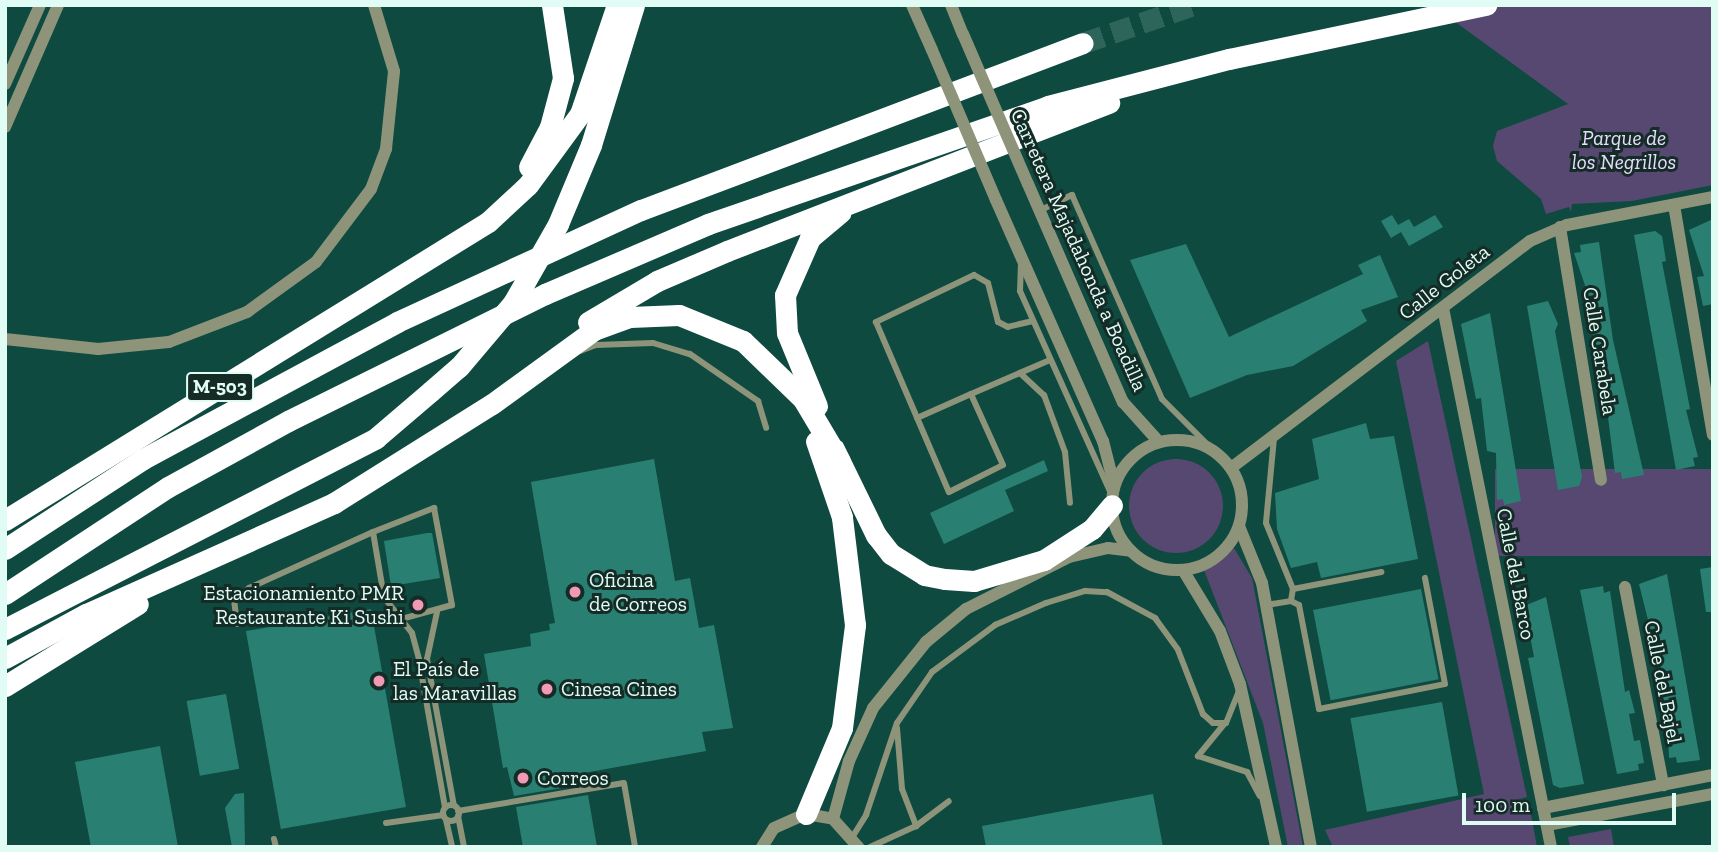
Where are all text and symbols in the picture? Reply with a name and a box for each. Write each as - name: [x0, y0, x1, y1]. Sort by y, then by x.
- street label: Carretera Majadahonda a Boadilla: [1005, 105, 1153, 395]
- park label: Parque de los Negrillos: [1572, 125, 1676, 175]
- street label: Calle Goleta: [1394, 239, 1494, 325]
- street label: Calle Carabela: [1577, 285, 1623, 417]
- road number: M-503: [185, 372, 255, 402]
- street label: Calle del Barco: [1491, 506, 1541, 642]
- place label: Oficina de Correos: [589, 567, 687, 617]
- place label: Estacionamiento PMR Restaurante Ki Sushi: [203, 580, 404, 630]
- marker: Oficina de Correos: [567, 584, 583, 600]
- marker: Estacionamiento PMR Restaurante Ki Sushi: [410, 597, 426, 613]
- street label: Calle del Bajel: [1639, 618, 1687, 746]
- place label: El País de las Maravillas: [393, 656, 517, 706]
- marker: El País de las Maravillas: [371, 673, 387, 689]
- place label: Cinesa Cines: [561, 676, 677, 702]
- marker: Cinesa Cines: [539, 681, 555, 697]
- place label: Correos: [537, 765, 609, 791]
- marker: Correos: [515, 770, 531, 786]
- scale bar: [1466, 778, 1680, 822]
- text: 100 m: [1475, 792, 1530, 817]

